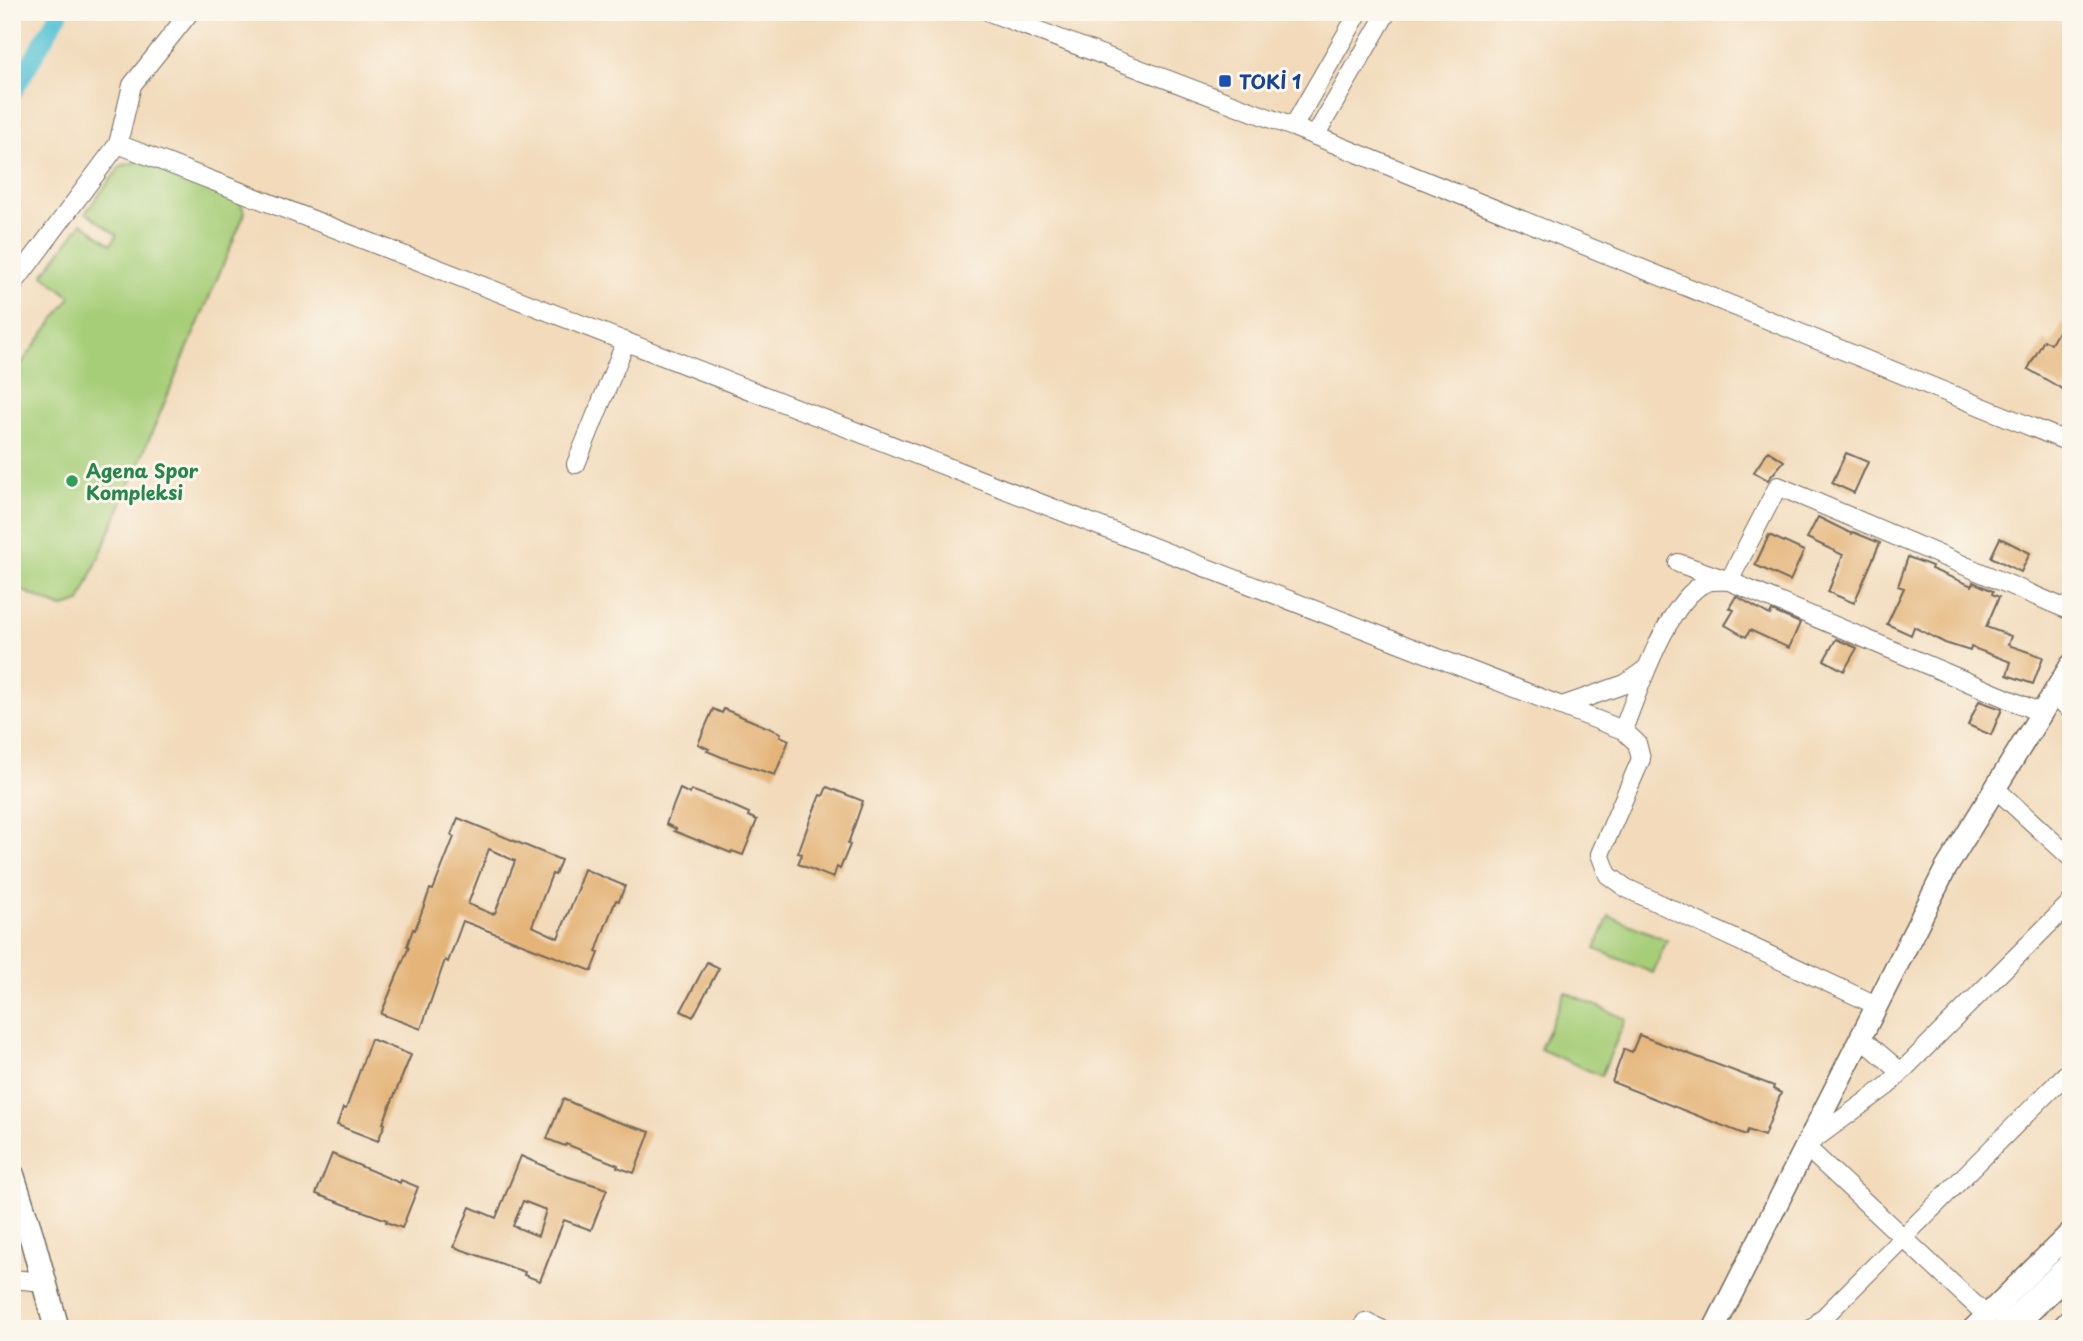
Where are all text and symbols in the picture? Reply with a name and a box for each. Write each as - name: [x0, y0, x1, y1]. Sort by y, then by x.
- place label: TOKİ 1: [1239, 67, 1301, 95]
- marker: TOKİ 1: [1217, 73, 1233, 89]
- place label: Agena Spor Kompleksi: [86, 456, 199, 506]
- marker: Agena Spor Kompleksi: [64, 473, 80, 489]

